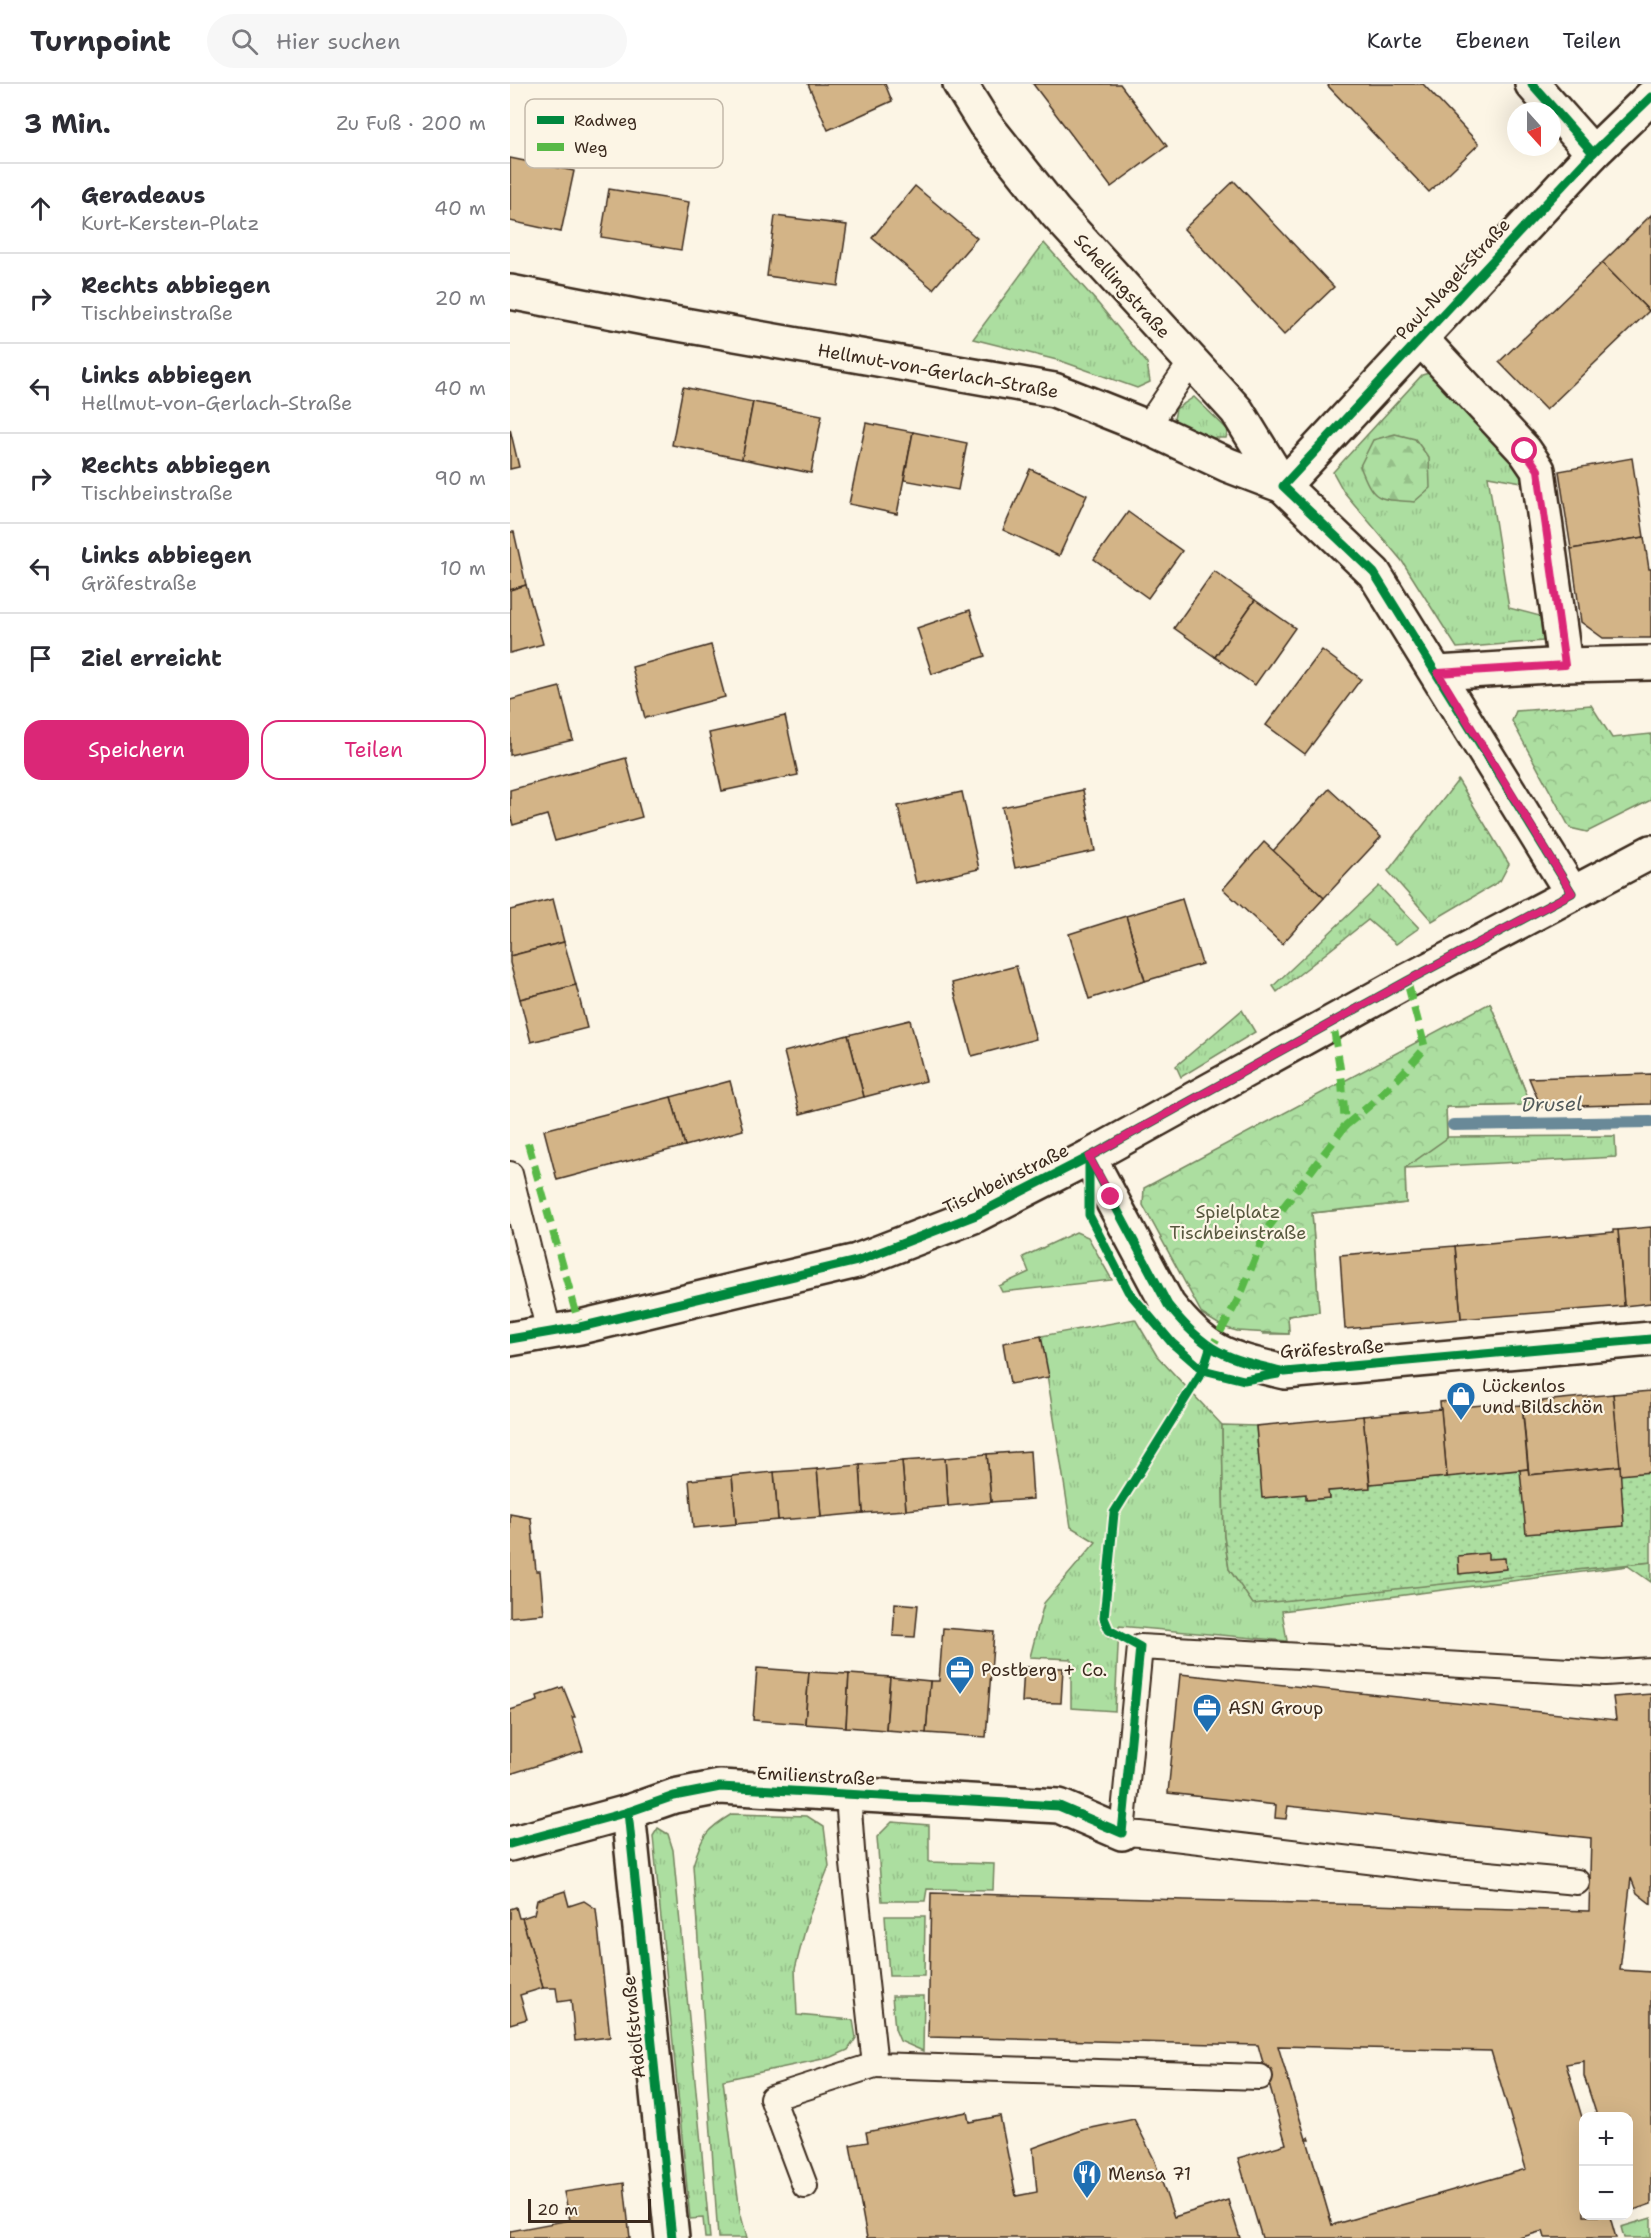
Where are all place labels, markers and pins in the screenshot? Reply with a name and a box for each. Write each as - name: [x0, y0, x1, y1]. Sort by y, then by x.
- place label: Lückenlos und Bildschön: [1482, 1374, 1603, 1419]
- shop icon: Lückenlos und Bildschön: [1445, 1380, 1477, 1422]
- office icon: Postberg + Co.: [944, 1654, 976, 1696]
- place label: Postberg + Co.: [981, 1658, 1107, 1682]
- office icon: ASN Group: [1191, 1692, 1223, 1734]
- place label: ASN Group: [1228, 1696, 1323, 1720]
- restaurant icon: Mensa 71: [1071, 2158, 1103, 2200]
- place label: Mensa 71: [1108, 2162, 1191, 2186]

